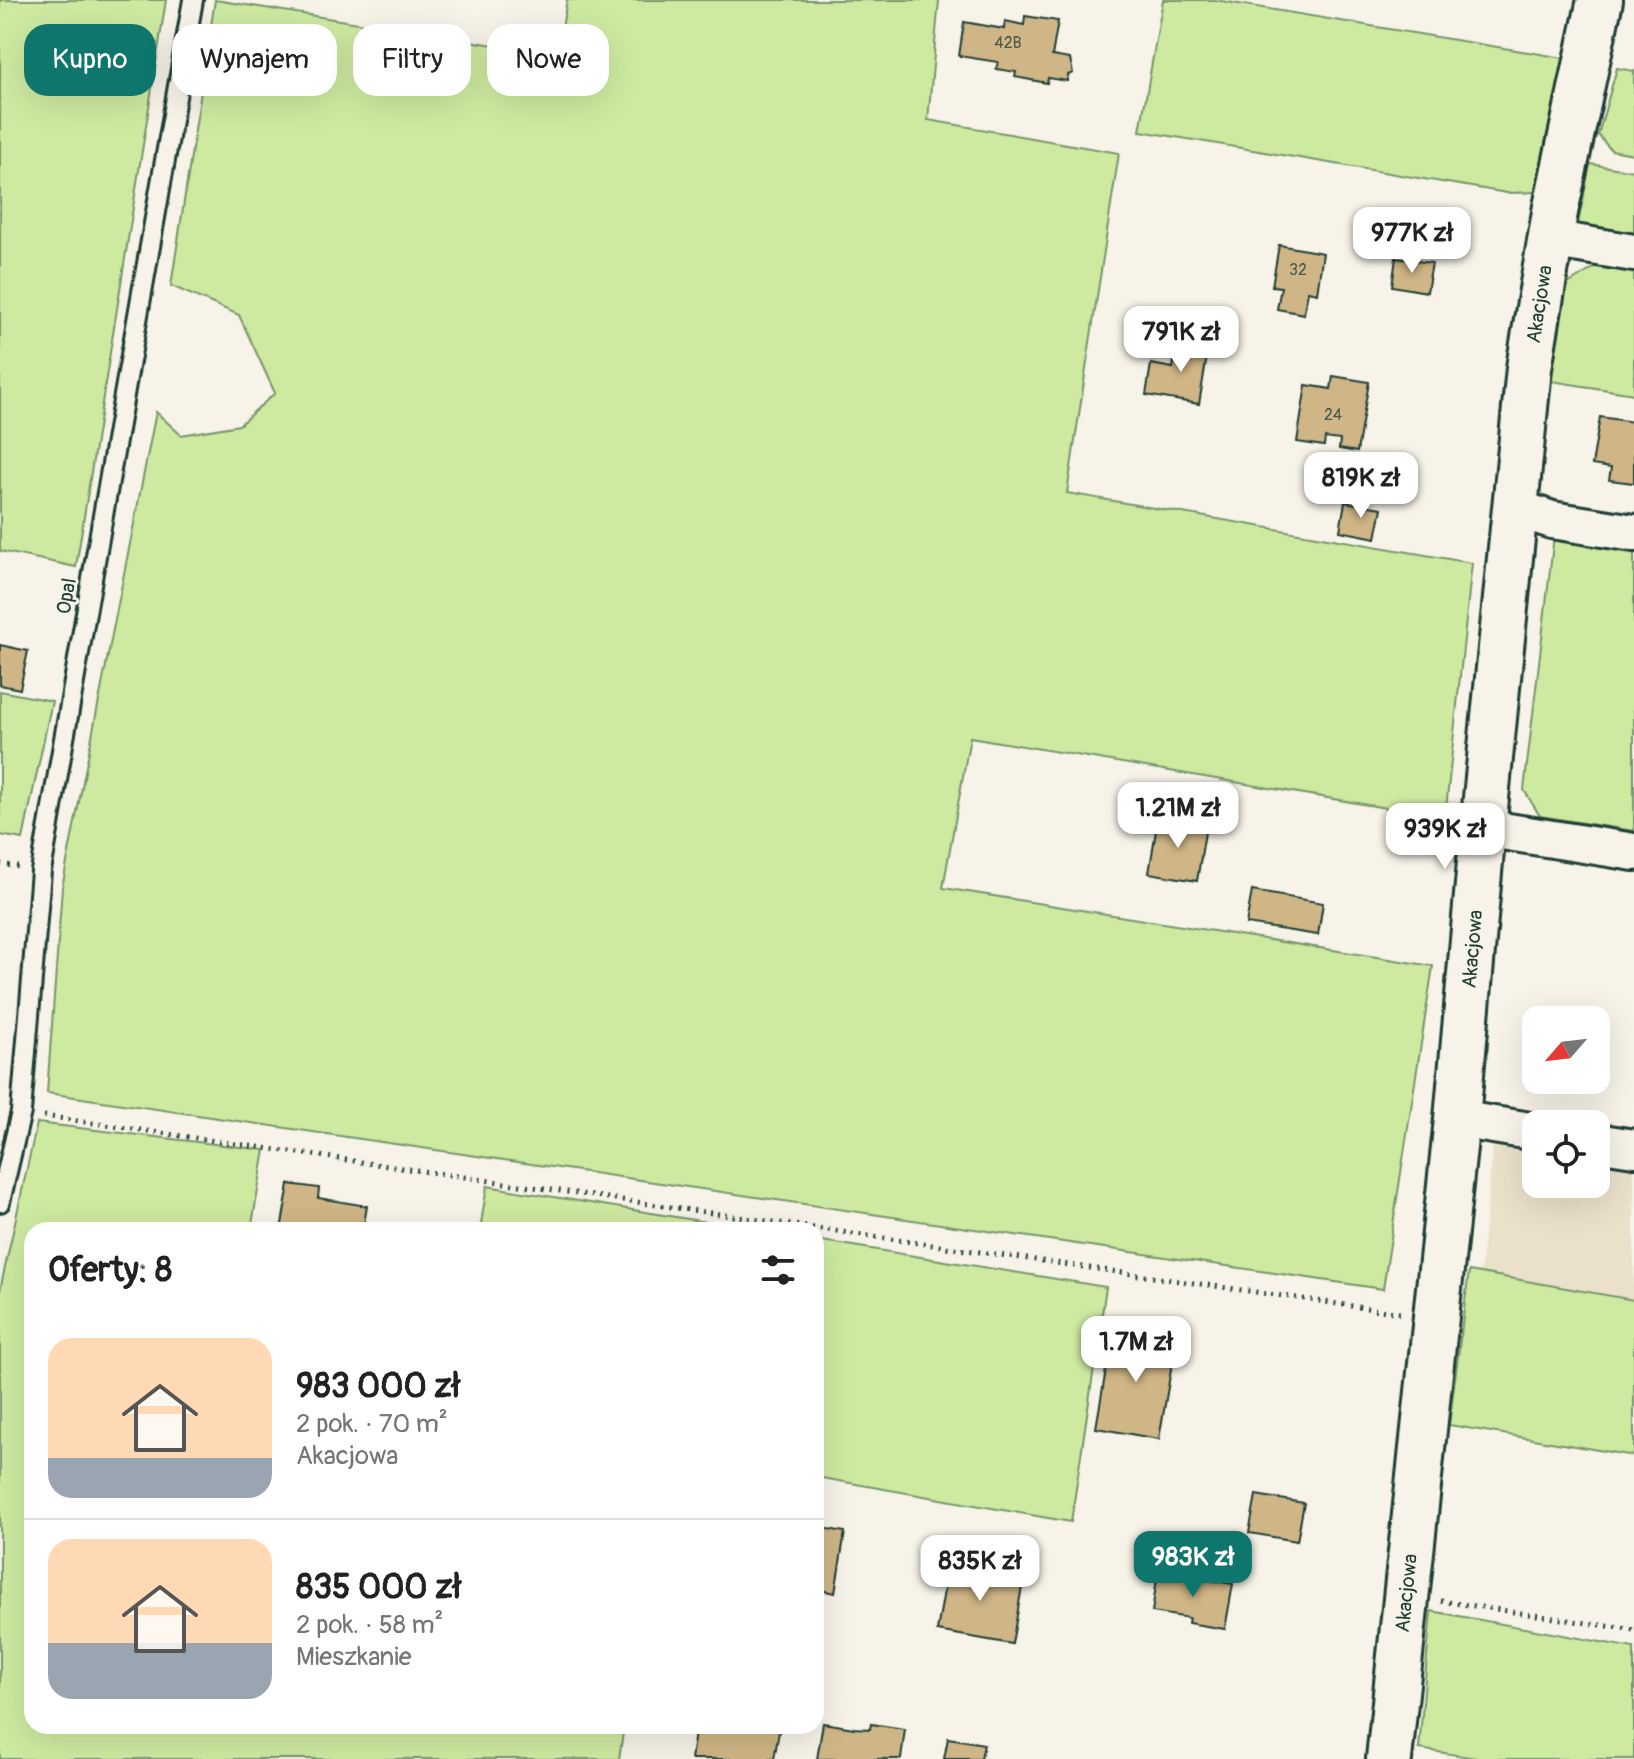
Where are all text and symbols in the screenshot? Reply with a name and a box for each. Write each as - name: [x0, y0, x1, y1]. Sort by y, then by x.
- chip: Kupno: [24, 24, 156, 96]
- chip: Wynajem: [172, 24, 337, 96]
- chip: Filtry: [353, 24, 471, 96]
- chip: Nowe: [487, 24, 609, 96]
- house number: 42B: [994, 33, 1022, 53]
- pin: 977K zł: [1338, 207, 1486, 275]
- text: 977K zł: [1371, 217, 1453, 249]
- house number: 32: [1289, 260, 1307, 280]
- street label: Akacjowa: [1521, 263, 1558, 345]
- pin: 791K zł: [1107, 306, 1255, 374]
- text: 791K zł: [1142, 316, 1220, 348]
- house number: 24: [1324, 405, 1342, 425]
- pin: 819K zł: [1287, 452, 1435, 520]
- text: 819K zł: [1322, 462, 1400, 494]
- street label: Opal: [51, 576, 82, 616]
- pin: 1.21M zł: [1095, 782, 1261, 850]
- text: 1.21M zł: [1136, 792, 1220, 824]
- pin: 939K zł: [1371, 803, 1519, 871]
- text: 939K zł: [1404, 813, 1486, 845]
- street label: Akacjowa: [1457, 909, 1488, 989]
- north arrow: [1522, 1006, 1610, 1094]
- map controls: [1522, 1006, 1610, 1198]
- button: locate: [1522, 1110, 1610, 1198]
- icon: filters: [756, 1248, 800, 1292]
- text: Oferty: 8: [48, 1249, 172, 1292]
- pin: 1.7M zł: [1062, 1316, 1210, 1384]
- text: 1.7M zł: [1099, 1326, 1173, 1358]
- text: 983 000 zł: [296, 1365, 460, 1408]
- icon: home: [112, 1370, 208, 1466]
- text: 2 pok. · 70 m²: [296, 1408, 448, 1440]
- text: Akacjowa: [296, 1440, 398, 1472]
- pin: 983K zł: [1119, 1531, 1267, 1599]
- pin: 835K zł: [906, 1535, 1054, 1603]
- text: 983K zł: [1152, 1541, 1234, 1573]
- text: 835K zł: [939, 1545, 1022, 1577]
- street label: Akacjowa: [1390, 1553, 1423, 1634]
- text: 835 000 zł: [296, 1566, 461, 1609]
- icon: home: [112, 1571, 208, 1667]
- text: 2 pok. · 58 m²: [296, 1609, 443, 1641]
- text: Mieszkanie: [296, 1641, 412, 1673]

